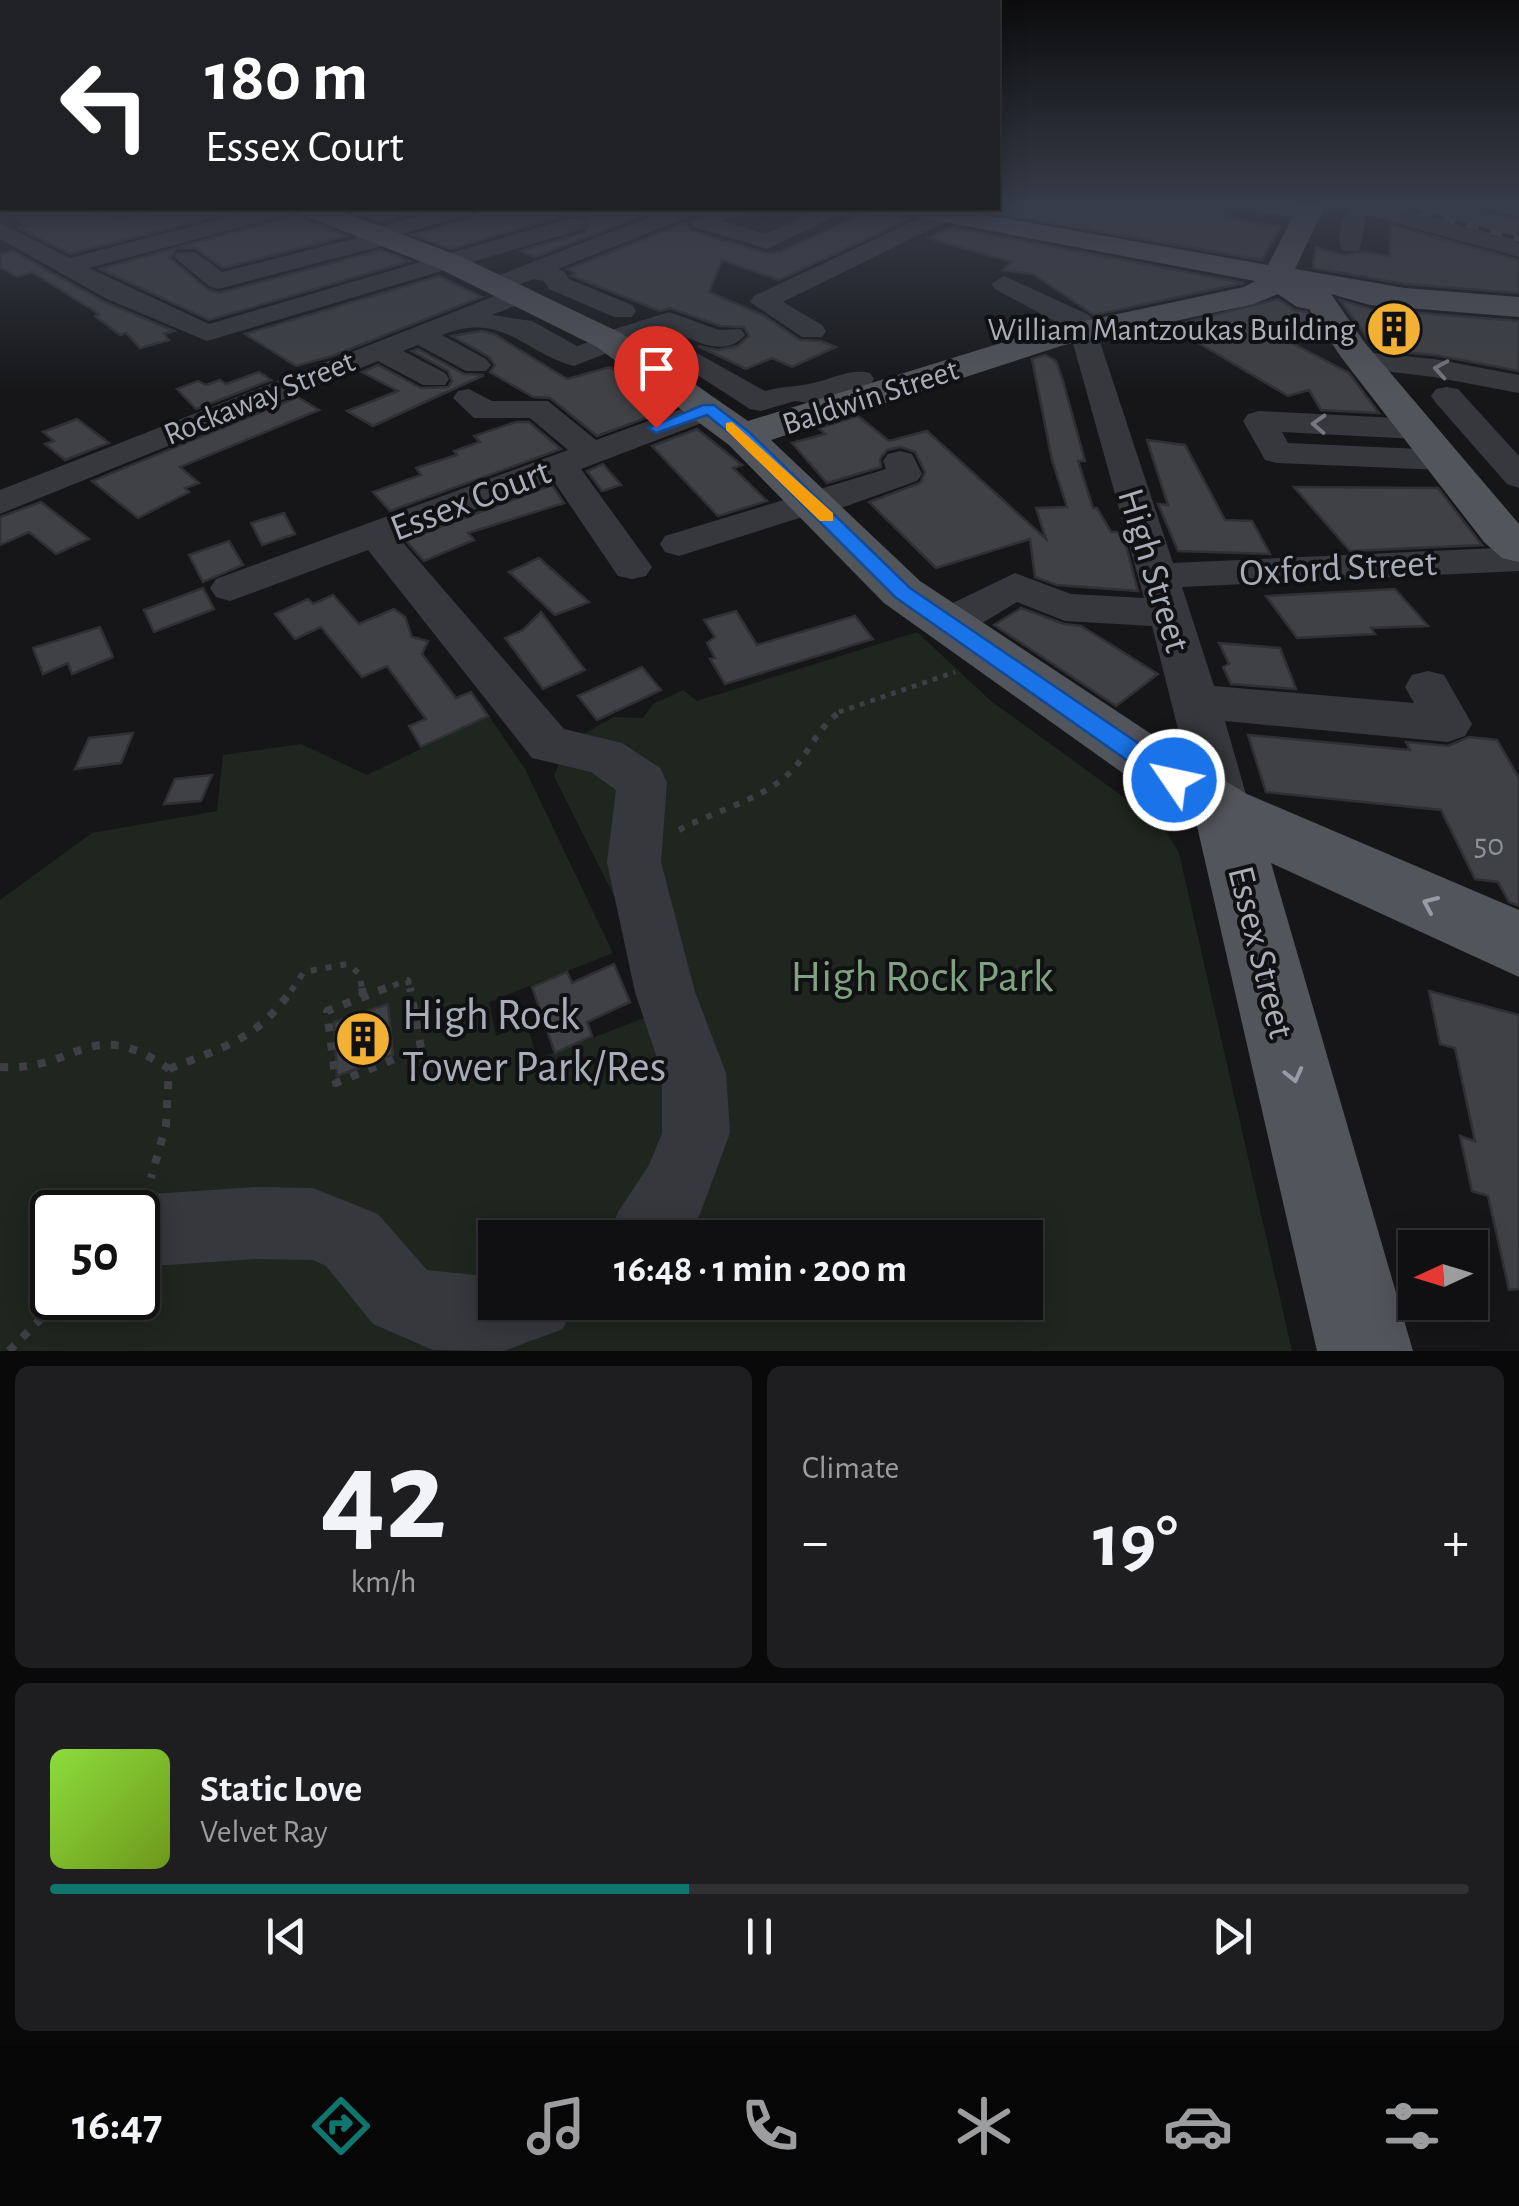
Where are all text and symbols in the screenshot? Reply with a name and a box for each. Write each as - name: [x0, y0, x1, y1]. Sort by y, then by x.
- icon: left: [40, 40, 170, 170]
- text: 180 m: [205, 43, 368, 113]
- text: Essex Court: [205, 125, 404, 170]
- building icon: William Mantzoukas Building: [1364, 299, 1424, 359]
- place label: William Mantzoukas Building: [987, 314, 1355, 346]
- pin: [614, 326, 699, 429]
- icon: arrive: [629, 341, 684, 396]
- street label: Rockaway Street: [159, 345, 359, 451]
- street label: Baldwin Street: [778, 353, 962, 440]
- one-way arrow: [1432, 359, 1449, 380]
- one-way arrow: [1311, 414, 1327, 435]
- street label: Essex Court: [386, 453, 556, 549]
- street label: High Street: [1110, 484, 1196, 657]
- street label: Oxford Street: [1239, 545, 1438, 593]
- position arrow: [1122, 728, 1226, 832]
- house number: 50: [1474, 829, 1504, 861]
- street label: Essex Street: [1220, 862, 1300, 1043]
- one-way arrow: [1422, 896, 1440, 916]
- park label: High Rock Park: [791, 955, 1054, 1000]
- place label: High Rock Tower Park/Res: [402, 993, 666, 1090]
- building icon: High Rock Tower Park/Res: [333, 1009, 393, 1069]
- one-way arrow: [1282, 1066, 1303, 1083]
- speed limit sign: 50: [30, 1190, 160, 1320]
- north arrow: [1398, 1230, 1488, 1320]
- map controls: [1398, 1230, 1488, 1320]
- text: 16:48 · 1 min · 200 m: [614, 1251, 907, 1289]
- text: 42: [320, 1433, 447, 1563]
- text: Climate: [802, 1452, 899, 1484]
- text: 19°: [1093, 1505, 1178, 1580]
- text: −: [802, 1515, 828, 1570]
- text: +: [1443, 1515, 1469, 1570]
- text: km/h: [350, 1566, 417, 1598]
- text: Static Love: [200, 1771, 362, 1809]
- text: Velvet Ray: [200, 1816, 328, 1848]
- icon: previous: [259, 1909, 314, 1964]
- icon: pause: [732, 1909, 787, 1964]
- icon: next: [1205, 1909, 1260, 1964]
- icon: directions: [306, 2091, 376, 2161]
- icon: music: [521, 2091, 591, 2161]
- icon: phone: [735, 2091, 805, 2161]
- icon: climate: [949, 2091, 1019, 2161]
- icon: car: [1163, 2091, 1233, 2161]
- icon: filters: [1377, 2091, 1447, 2161]
- text: 16:47: [72, 2103, 162, 2148]

